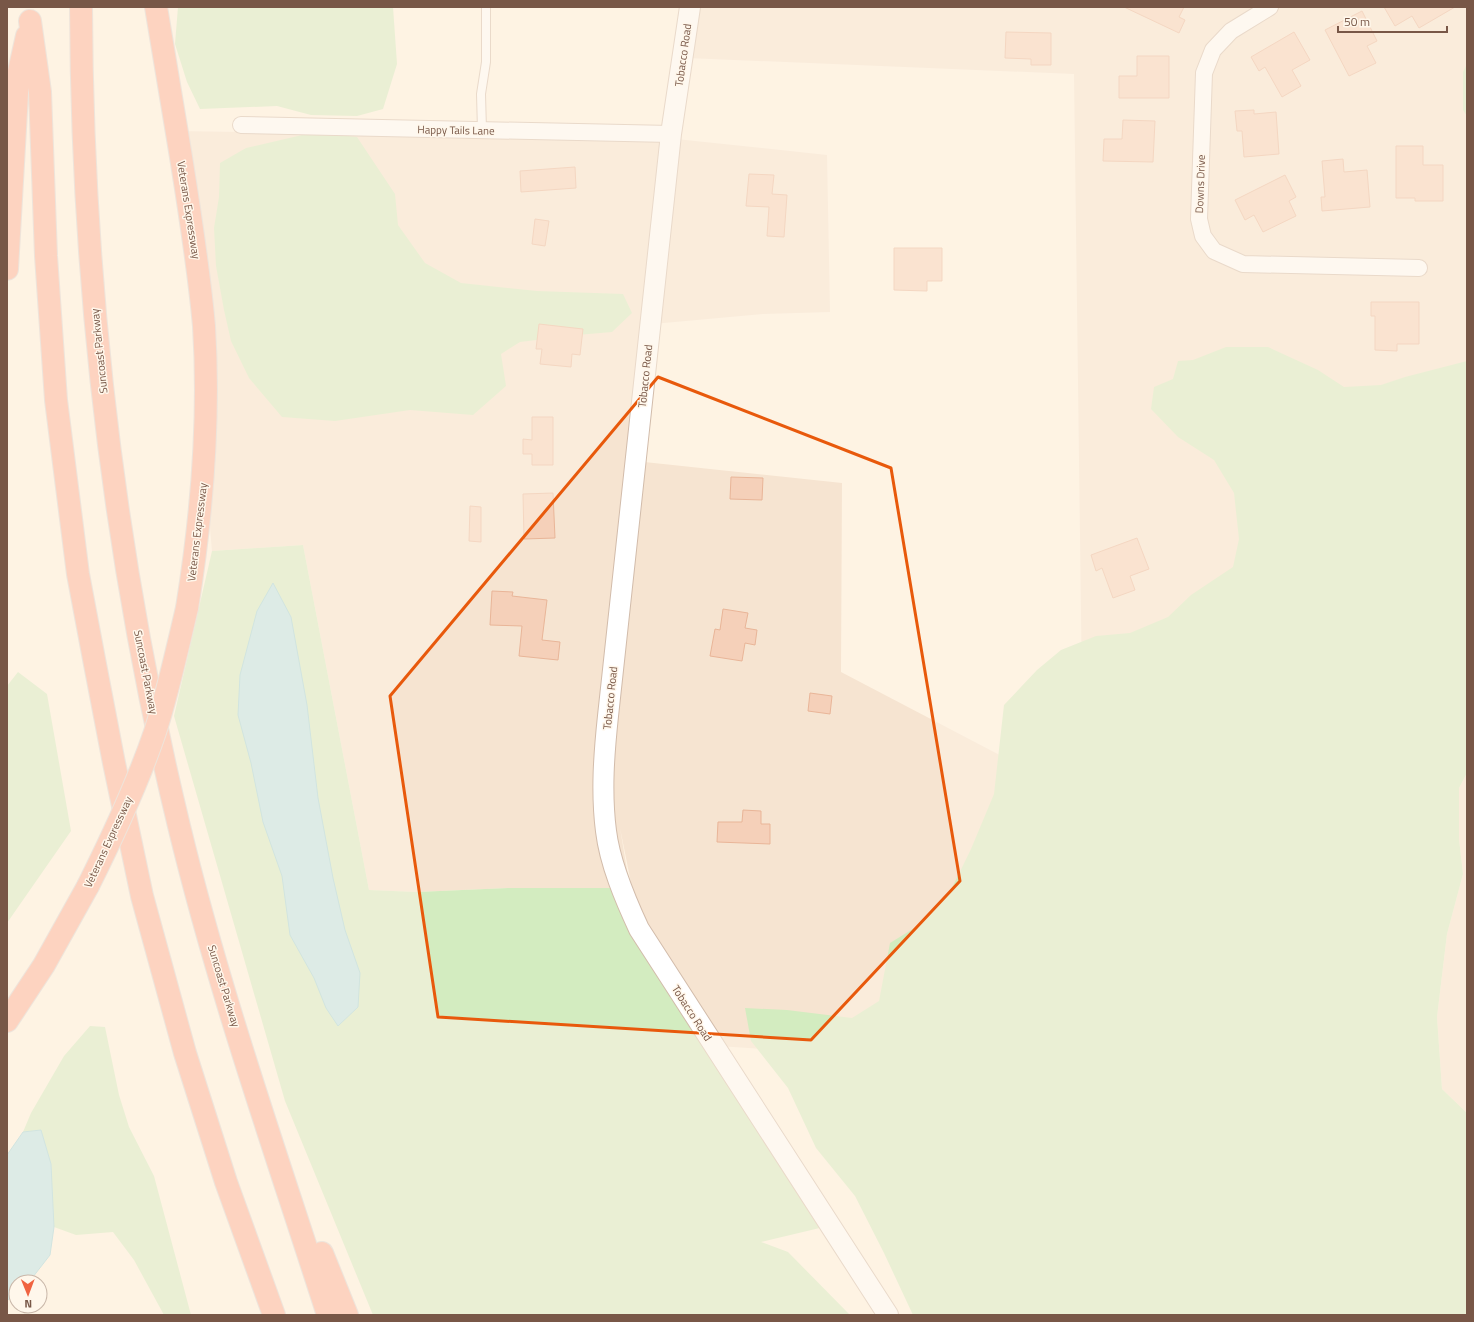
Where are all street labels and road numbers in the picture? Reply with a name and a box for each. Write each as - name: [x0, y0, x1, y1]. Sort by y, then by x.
- street label: Tobacco Road: [671, 22, 695, 88]
- street label: Happy Tails Lane: [417, 121, 495, 139]
- street label: Downs Drive: [1191, 154, 1209, 214]
- street label: Veterans Expressway: [173, 160, 205, 261]
- street label: Suncoast Parkway: [87, 307, 111, 394]
- street label: Tobacco Road: [634, 343, 656, 408]
- street label: Veterans Expressway: [183, 481, 211, 582]
- street label: Suncoast Parkway: [130, 629, 162, 716]
- street label: Tobacco Road: [599, 665, 621, 730]
- street label: Veterans Expressway: [80, 793, 136, 890]
- street label: Suncoast Parkway: [204, 943, 244, 1030]
- street label: Tobacco Road: [668, 982, 716, 1044]

